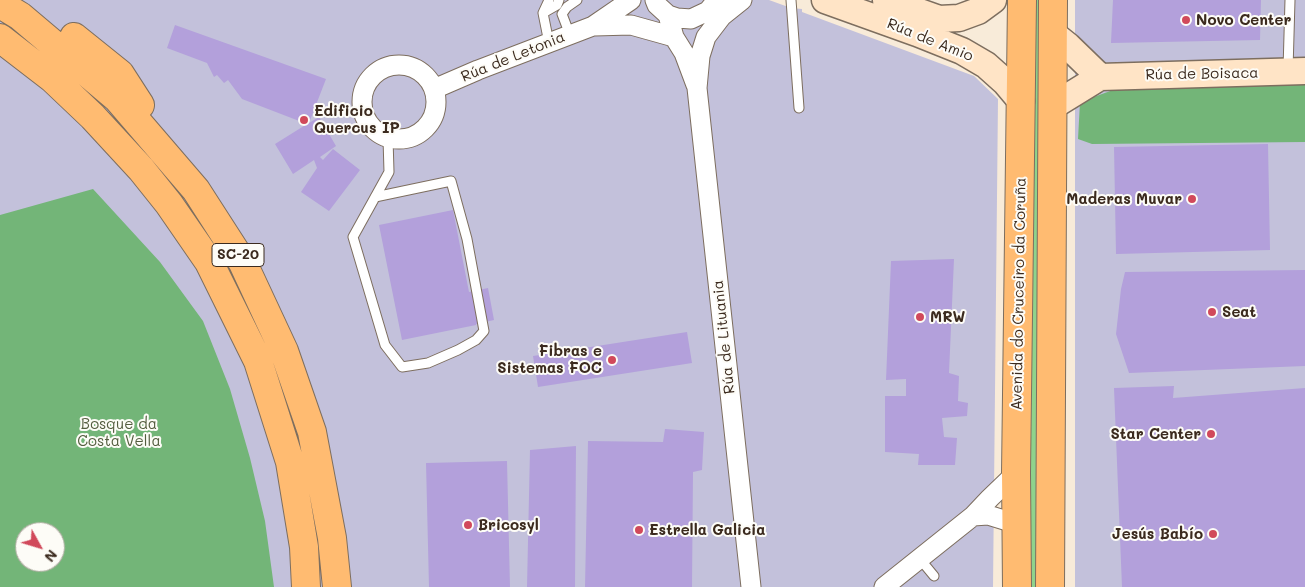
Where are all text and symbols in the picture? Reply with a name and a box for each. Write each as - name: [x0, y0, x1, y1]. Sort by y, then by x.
- place label: Novo Center: [1196, 11, 1291, 29]
- marker: Novo Center: [1180, 14, 1192, 26]
- street label: Rúa de Amio: [884, 15, 976, 65]
- street label: Rúa de Letonia: [458, 28, 568, 86]
- street label: Rúa de Boisaca: [1145, 64, 1259, 84]
- place label: Edificio Quercus IP: [314, 102, 400, 137]
- marker: Edificio Quercus IP: [298, 114, 310, 126]
- street label: Avenida do Cruceiro da Coruña: [1008, 177, 1030, 411]
- place label: Maderas Muvar: [1066, 190, 1182, 208]
- marker: Maderas Muvar: [1186, 193, 1198, 205]
- road number: SC-20: [212, 244, 264, 266]
- street label: Rúa de Lituania: [709, 279, 739, 395]
- place label: Seat: [1222, 303, 1256, 321]
- marker: Seat: [1206, 306, 1218, 318]
- place label: MRW: [930, 308, 965, 326]
- marker: MRW: [914, 311, 926, 323]
- place label: Fibras e Sistemas FOC: [497, 342, 602, 377]
- marker: Fibras e Sistemas FOC: [606, 354, 618, 366]
- park label: Bosque da Costa Vella: [77, 415, 161, 450]
- place label: Star Center: [1110, 425, 1201, 443]
- marker: Star Center: [1205, 428, 1217, 440]
- place label: Bricosyl: [478, 516, 539, 534]
- marker: Bricosyl: [462, 519, 474, 531]
- place label: Estrella Galicia: [649, 521, 765, 539]
- north arrow: [15, 522, 65, 572]
- marker: Estrella Galicia: [633, 524, 645, 536]
- place label: Jesús Babío: [1112, 525, 1203, 543]
- marker: Jesús Babío: [1207, 528, 1219, 540]
- text: N: [41, 546, 62, 566]

